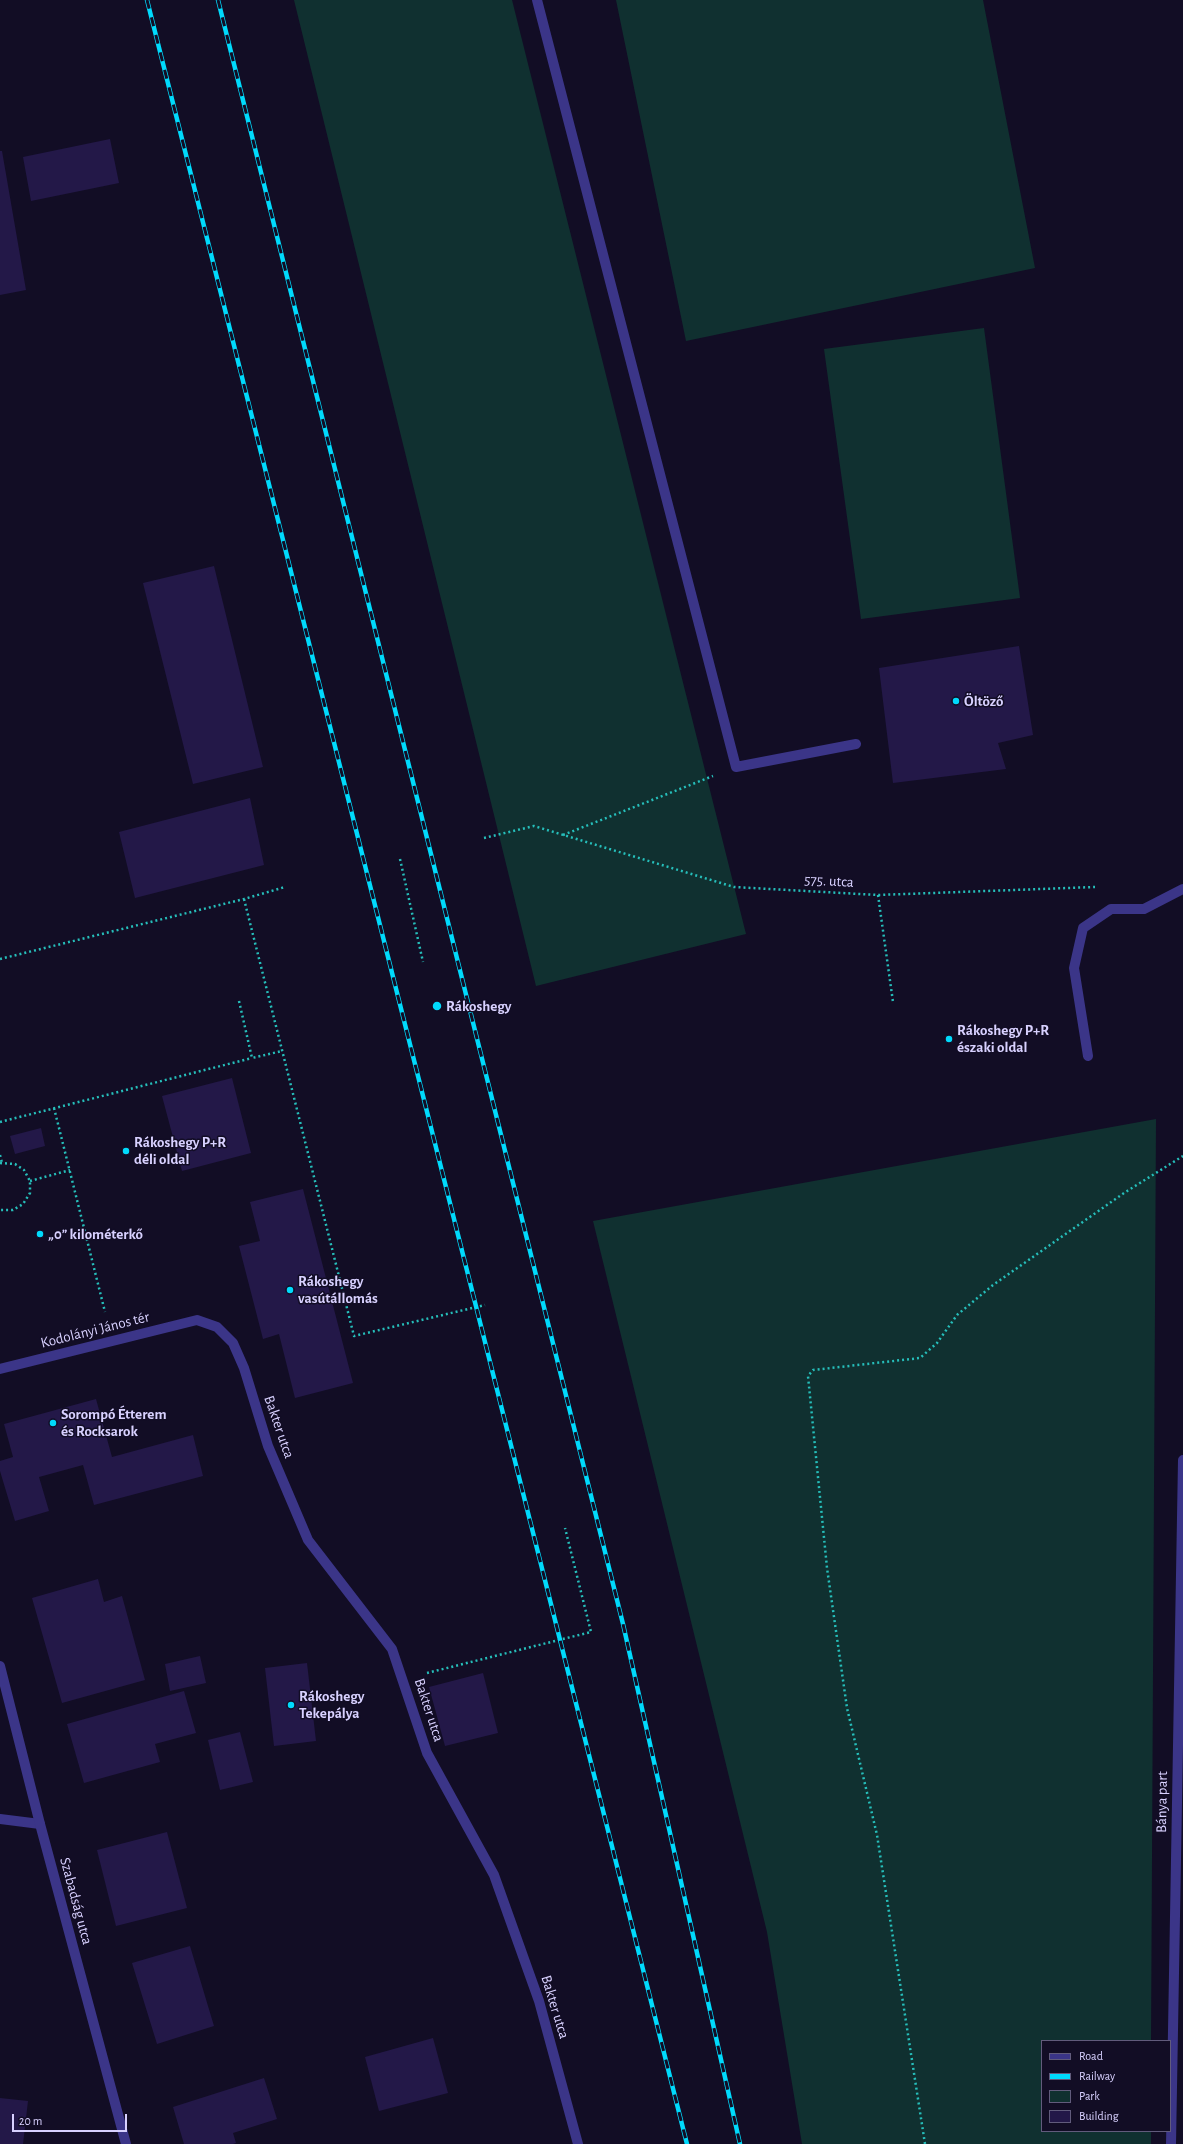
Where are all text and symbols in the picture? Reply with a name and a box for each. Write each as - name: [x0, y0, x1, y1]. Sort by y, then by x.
- place label: Öltöző: [964, 692, 1004, 710]
- marker: Öltöző: [951, 696, 961, 706]
- street label: 575. utca: [804, 871, 854, 891]
- place label: Rákoshegy: [446, 997, 512, 1015]
- marker: Rákoshegy: [431, 1000, 443, 1012]
- place label: Rákoshegy P+R északi oldal: [957, 1021, 1049, 1056]
- marker: Rákoshegy P+R északi oldal: [944, 1034, 954, 1044]
- place label: Rákoshegy P+R déli oldal: [134, 1133, 226, 1168]
- marker: Rákoshegy P+R déli oldal: [121, 1146, 131, 1156]
- place label: „0” kilométerkő: [48, 1225, 143, 1243]
- marker: „0” kilométerkő: [35, 1229, 45, 1239]
- place label: Rákoshegy vasútállomás: [298, 1272, 378, 1307]
- marker: Rákoshegy vasútállomás: [285, 1285, 295, 1295]
- street label: Kodolányi János tér: [39, 1308, 151, 1352]
- street label: Bakter utca: [260, 1393, 298, 1461]
- place label: Sorompó Étterem és Rocksarok: [61, 1405, 167, 1440]
- marker: Sorompó Étterem és Rocksarok: [48, 1418, 58, 1428]
- street label: Bakter utca: [410, 1676, 448, 1744]
- place label: Rákoshegy Tekepálya: [299, 1687, 365, 1722]
- marker: Rákoshegy Tekepálya: [286, 1700, 296, 1710]
- street label: Bánya part: [1152, 1771, 1172, 1833]
- street label: Szabadság utca: [56, 1855, 96, 1947]
- street label: Bakter utca: [537, 1973, 573, 2041]
- legend: [1041, 2040, 1171, 2132]
- text: Road: [1079, 2050, 1103, 2062]
- text: Railway: [1079, 2070, 1115, 2082]
- text: Park: [1079, 2090, 1100, 2102]
- scale bar: [14, 2106, 129, 2132]
- text: Building: [1079, 2110, 1119, 2122]
- text: 20 m: [19, 2115, 42, 2127]

